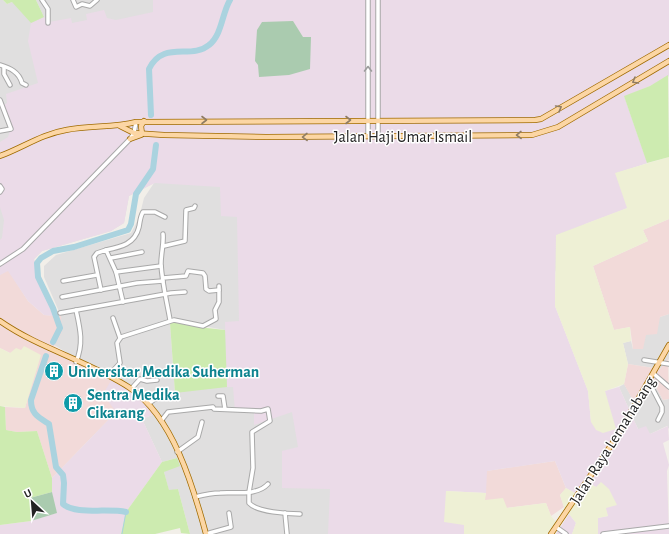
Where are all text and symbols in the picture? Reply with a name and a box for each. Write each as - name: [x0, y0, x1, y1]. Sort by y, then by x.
- one-way arrow: [364, 66, 372, 72]
- one-way arrow: [632, 76, 639, 83]
- one-way arrow: [555, 106, 562, 113]
- one-way arrow: [201, 116, 207, 124]
- one-way arrow: [345, 116, 351, 124]
- street label: Jalan Haji Umar Ismail: [334, 129, 472, 146]
- one-way arrow: [516, 131, 522, 140]
- one-way arrow: [302, 133, 308, 141]
- building icon: Universitar Medika Suherman: [43, 360, 65, 382]
- place label: Universitar Medika Suherman: [68, 364, 259, 380]
- street label: Jalan Raya Lemahabang: [567, 373, 660, 508]
- place label: Sentra Medika Cikarang: [87, 387, 180, 421]
- building icon: Sentra Medika Cikarang: [62, 392, 84, 414]
- north arrow: [12, 482, 52, 522]
- text: U: [22, 487, 33, 500]

